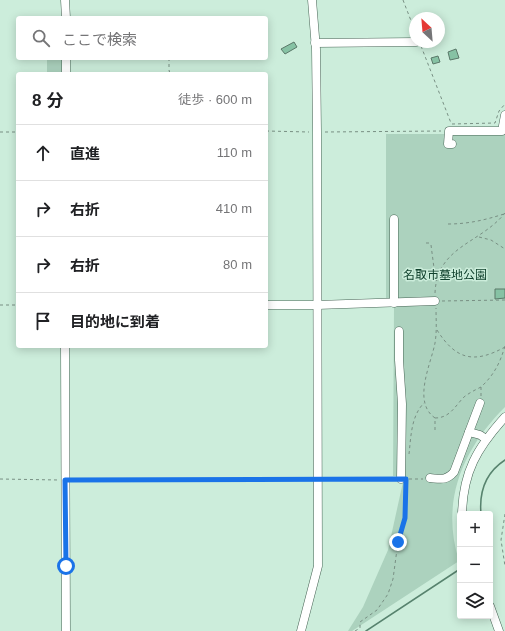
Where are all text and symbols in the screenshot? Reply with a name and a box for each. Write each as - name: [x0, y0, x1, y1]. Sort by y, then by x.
- north arrow: [409, 12, 445, 48]
- search box: [16, 16, 268, 60]
- icon: search: [30, 27, 52, 49]
- text: ここで検索: [62, 31, 137, 48]
- text: 8 分: [32, 91, 63, 110]
- text: 徒歩 · 600 m: [178, 92, 252, 107]
- icon: ahead: [32, 142, 54, 164]
- text: 直進: [70, 145, 100, 162]
- text: 110 m: [217, 145, 252, 160]
- icon: right: [32, 198, 54, 220]
- text: 右折: [70, 201, 100, 218]
- text: 410 m: [216, 201, 252, 216]
- icon: right: [32, 254, 54, 276]
- text: 右折: [70, 257, 100, 274]
- text: 80 m: [223, 257, 252, 272]
- park label: 名取市墓地公園: [403, 268, 487, 282]
- icon: arrive: [32, 310, 54, 332]
- text: 目的地に到着: [70, 313, 160, 330]
- map controls: [457, 511, 493, 619]
- button: +: [457, 511, 493, 547]
- route end: [389, 533, 407, 551]
- button: −: [457, 547, 493, 583]
- route start: [57, 557, 75, 575]
- button: layers: [457, 583, 493, 619]

